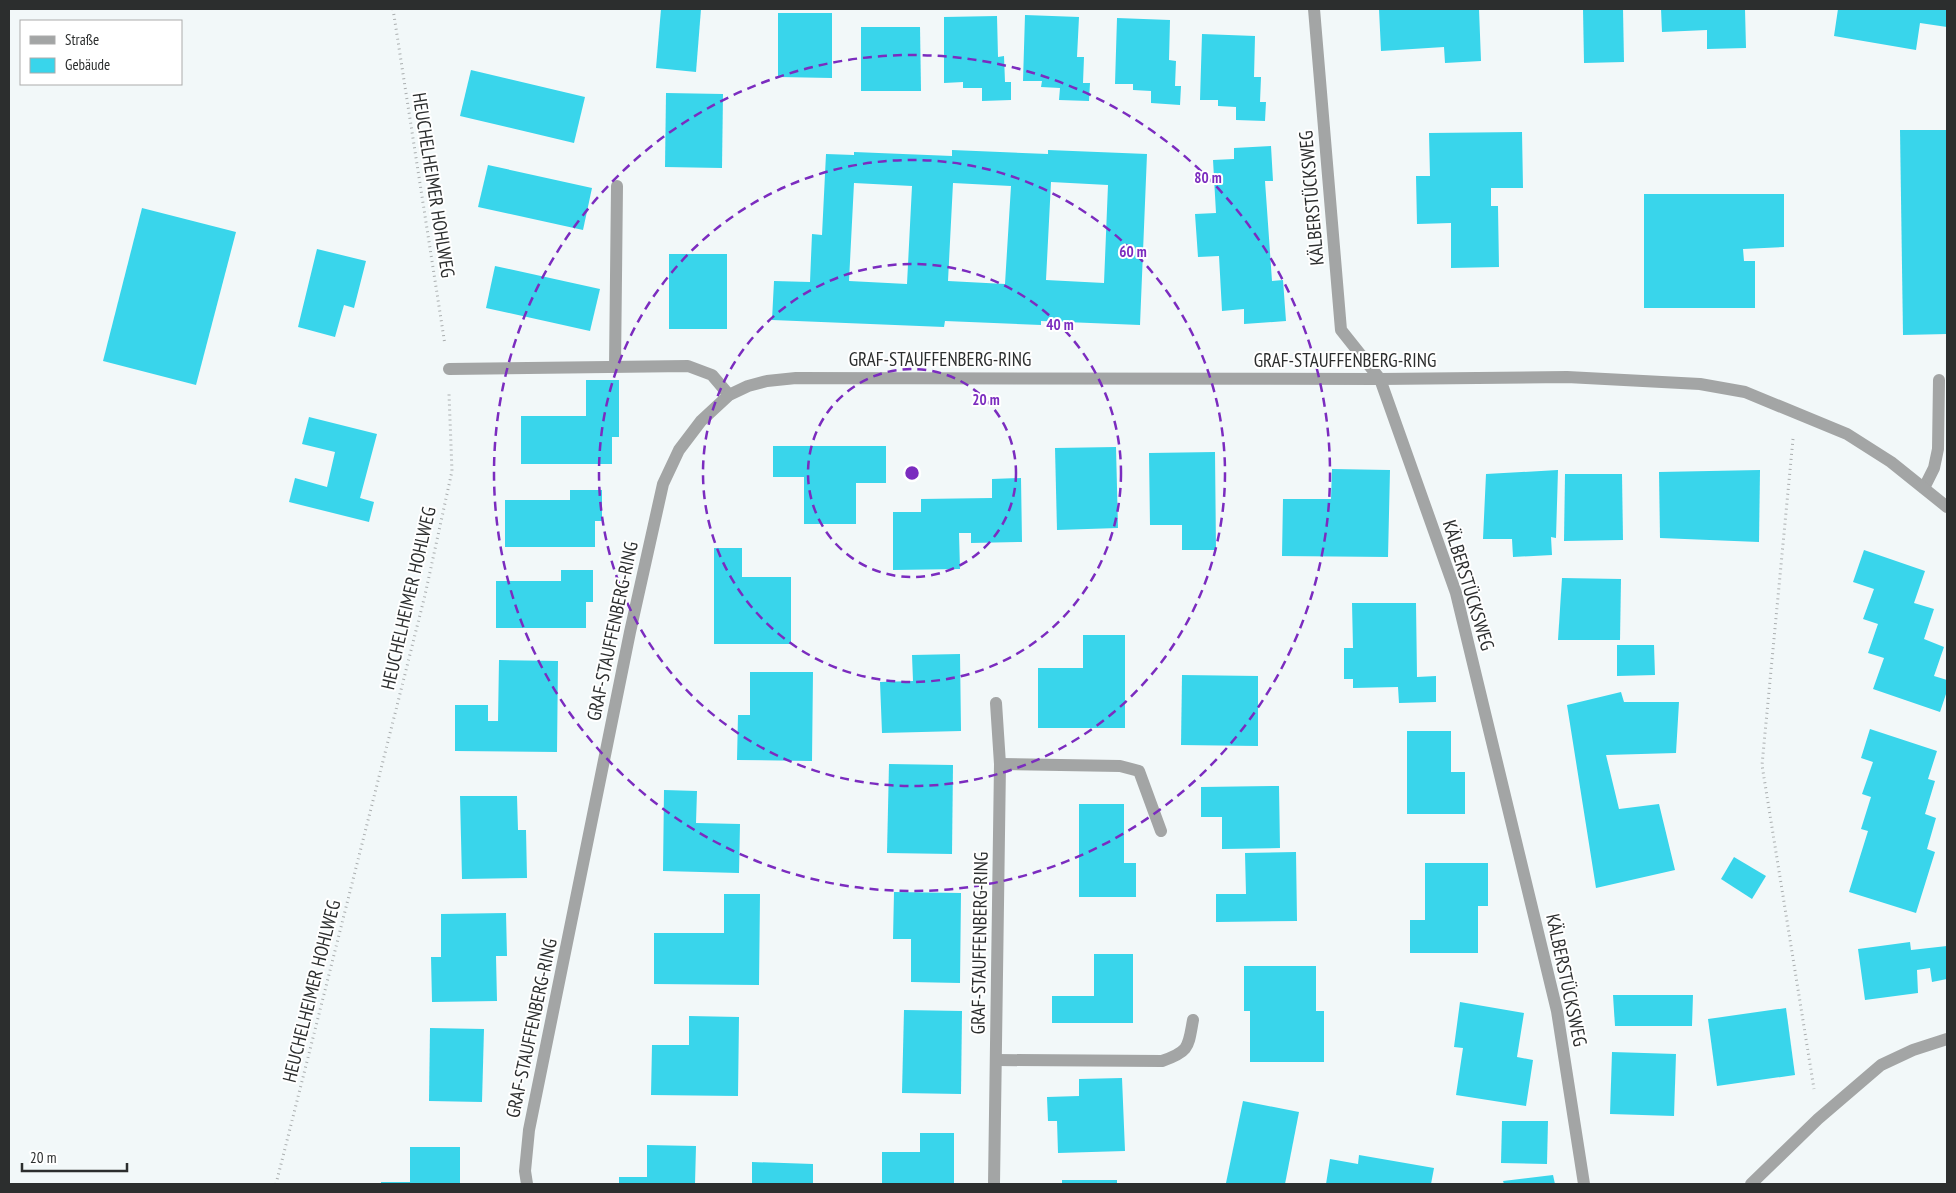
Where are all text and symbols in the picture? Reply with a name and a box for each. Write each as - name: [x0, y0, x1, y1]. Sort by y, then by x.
- legend: [20, 20, 182, 85]
- text: Straße: [65, 30, 99, 49]
- text: Gebäude: [65, 55, 110, 74]
- street label: HEUCHELHEIMER HOHLWEG: [408, 91, 460, 279]
- street label: KÄLBERSTÜCKSWEG: [1293, 130, 1329, 266]
- text: 80 m: [1194, 168, 1222, 187]
- text: 60 m: [1119, 242, 1147, 261]
- text: 40 m: [1046, 315, 1074, 334]
- street label: GRAF-STAUFFENBERG-RING: [849, 347, 1031, 371]
- street label: GRAF-STAUFFENBERG-RING: [1254, 348, 1436, 372]
- text: 20 m: [972, 390, 1000, 409]
- centre of rings: [903, 464, 921, 482]
- street label: HEUCHELHEIMER HOHLWEG: [375, 504, 441, 692]
- street label: KÄLBERSTÜCKSWEG: [1438, 517, 1500, 653]
- street label: GRAF-STAUFFENBERG-RING: [581, 539, 643, 723]
- street label: GRAF-STAUFFENBERG-RING: [965, 851, 993, 1035]
- street label: HEUCHELHEIMER HOHLWEG: [277, 897, 345, 1085]
- street label: KÄLBERSTÜCKSWEG: [1541, 911, 1593, 1049]
- street label: GRAF-STAUFFENBERG-RING: [500, 936, 562, 1120]
- scale bar: [22, 1140, 128, 1172]
- text: 20 m: [30, 1148, 56, 1167]

